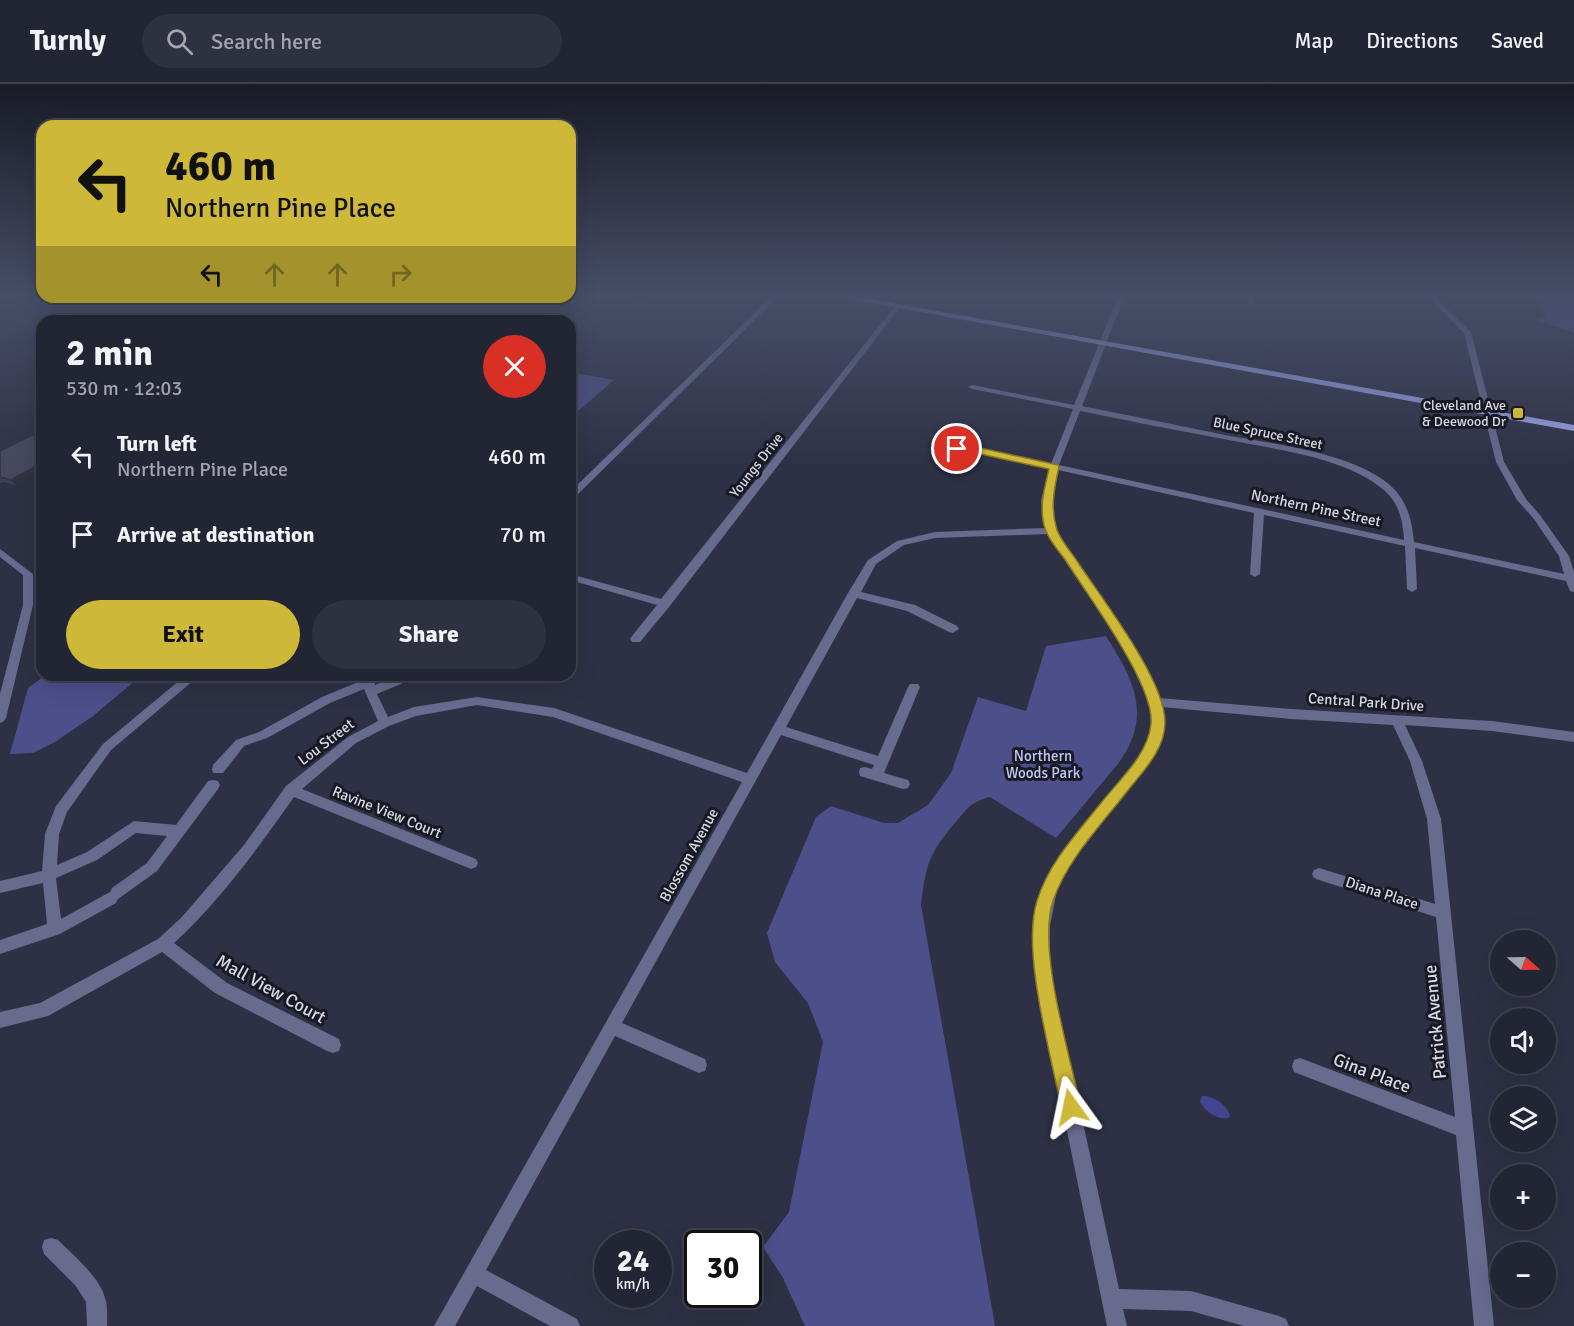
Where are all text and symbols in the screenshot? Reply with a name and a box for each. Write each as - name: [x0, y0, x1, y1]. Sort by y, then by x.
- search box: [142, 14, 562, 68]
- text: Turnly: [30, 24, 106, 58]
- icon: search: [163, 25, 196, 58]
- text: Search here: [211, 28, 322, 55]
- text: Map: [1295, 28, 1333, 54]
- text: Directions: [1366, 28, 1458, 54]
- text: Saved: [1491, 28, 1544, 54]
- text: 460 m: [165, 141, 276, 192]
- icon: left: [66, 144, 144, 222]
- text: Northern Pine Place: [165, 192, 396, 225]
- icon: left: [195, 258, 228, 291]
- icon: ahead: [258, 258, 291, 291]
- icon: ahead: [321, 258, 354, 291]
- icon: right: [384, 258, 417, 291]
- text: 2 min: [66, 331, 153, 376]
- button: close: [483, 335, 546, 398]
- text: 530 m · 12:03: [66, 376, 182, 401]
- place label: Cleveland Ave & Deewood Dr: [1422, 397, 1507, 430]
- marker: Cleveland Ave & Deewood Dr: [1511, 406, 1525, 420]
- street label: Blue Spruce Street: [1212, 414, 1324, 453]
- pin: [931, 423, 982, 474]
- text: Turn left: [117, 430, 197, 457]
- street label: Youngs Drive: [726, 430, 787, 501]
- icon: arrive: [940, 432, 973, 465]
- icon: left: [66, 440, 99, 473]
- text: 460 m: [488, 443, 546, 470]
- text: Northern Pine Place: [117, 457, 288, 482]
- street label: Northern Pine Street: [1249, 485, 1383, 531]
- icon: arrive: [66, 518, 99, 551]
- text: Arrive at destination: [117, 521, 314, 548]
- text: 70 m: [500, 521, 546, 548]
- button: Exit: [66, 600, 300, 669]
- button: Share: [312, 600, 546, 669]
- street label: Central Park Drive: [1307, 689, 1425, 715]
- street label: Lou Street: [294, 715, 358, 769]
- park label: Northern Woods Park: [1006, 747, 1081, 782]
- street label: Ravine View Court: [330, 782, 444, 842]
- street label: Blossom Avenue: [656, 805, 722, 905]
- street label: Diana Place: [1343, 873, 1421, 913]
- north arrow: [1490, 930, 1556, 996]
- map controls: [1490, 930, 1556, 1308]
- street label: Mall View Court: [212, 950, 330, 1028]
- street label: Patrick Avenue: [1419, 964, 1451, 1080]
- button: sound: [1490, 1008, 1556, 1074]
- street label: Gina Place: [1330, 1048, 1414, 1098]
- position arrow: [1039, 1075, 1103, 1139]
- button: layers: [1490, 1086, 1556, 1152]
- button: +: [1490, 1164, 1556, 1230]
- speed limit sign: 30: [684, 1230, 762, 1308]
- button: −: [1490, 1242, 1556, 1308]
- text: 24: [617, 1243, 649, 1280]
- text: km/h: [616, 1275, 650, 1293]

